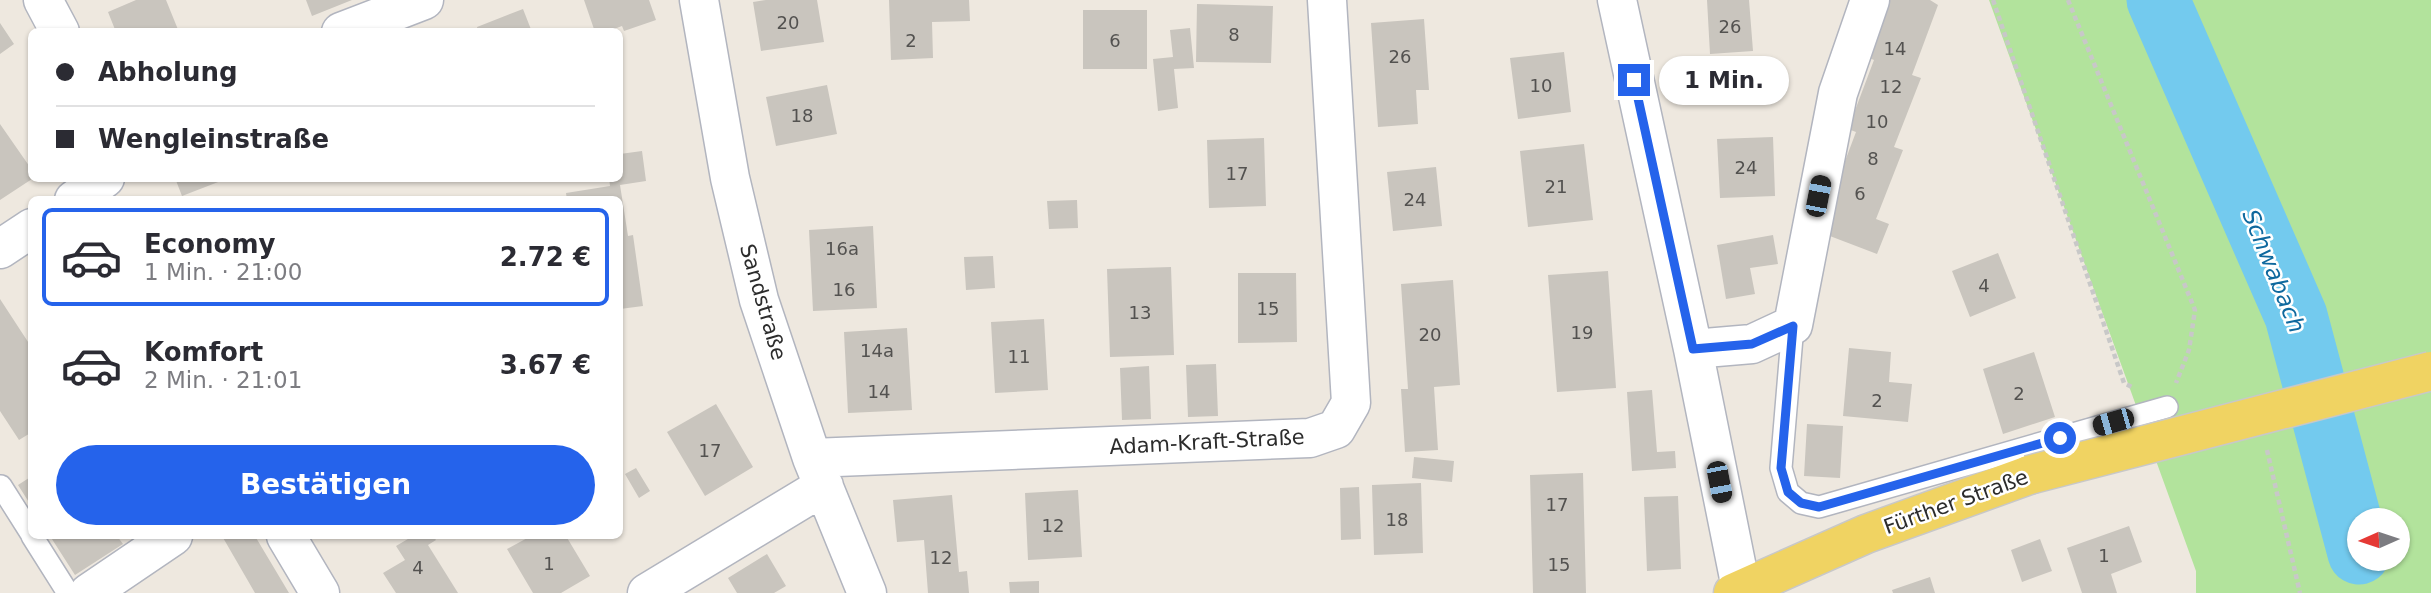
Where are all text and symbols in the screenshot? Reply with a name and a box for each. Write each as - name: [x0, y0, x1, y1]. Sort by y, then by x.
- house number: 20: [777, 12, 799, 33]
- house number: 26: [1719, 16, 1741, 37]
- house number: 8: [1228, 24, 1240, 45]
- house number: 2: [905, 30, 917, 51]
- house number: 6: [1109, 30, 1121, 51]
- house number: 14: [1884, 38, 1906, 59]
- house number: 26: [1389, 46, 1411, 67]
- callout: 1 Min.: [1658, 56, 1788, 104]
- text: Abholung: [98, 57, 238, 87]
- route end: [1618, 64, 1650, 96]
- text: 1 Min.: [1684, 67, 1764, 93]
- house number: 10: [1530, 75, 1552, 96]
- house number: 12: [1880, 76, 1902, 97]
- house number: 18: [791, 105, 813, 126]
- house number: 10: [1866, 111, 1888, 132]
- text: Wengleinstraße: [98, 124, 329, 154]
- house number: 8: [1867, 148, 1879, 169]
- house number: 24: [1735, 157, 1757, 178]
- house number: 17: [1226, 163, 1248, 184]
- car: [1804, 173, 1833, 219]
- house number: 21: [1545, 176, 1567, 197]
- house number: 6: [1854, 183, 1866, 204]
- house number: 24: [1404, 189, 1426, 210]
- water label: Schwabach: [2237, 206, 2311, 336]
- icon: car: [60, 226, 123, 289]
- text: Economy: [144, 229, 275, 259]
- house number: 16a: [825, 238, 859, 259]
- street label: Sandstraße: [735, 241, 791, 363]
- text: 2.72 €: [500, 242, 591, 272]
- text: 1 Min. · 21:00: [144, 259, 302, 285]
- house number: 4: [1978, 275, 1990, 296]
- house number: 16: [833, 279, 855, 300]
- house number: 15: [1257, 298, 1279, 319]
- house number: 13: [1129, 302, 1151, 323]
- house number: 19: [1571, 322, 1593, 343]
- house number: 20: [1419, 324, 1441, 345]
- icon: car: [60, 334, 123, 397]
- text: Komfort: [144, 337, 263, 367]
- house number: 14a: [860, 340, 894, 361]
- house number: 11: [1008, 346, 1030, 367]
- text: 3.67 €: [500, 350, 591, 380]
- text: 2 Min. · 21:01: [144, 367, 302, 393]
- house number: 14: [868, 381, 890, 402]
- house number: 2: [2013, 383, 2025, 404]
- house number: 2: [1871, 390, 1883, 411]
- car: [2090, 406, 2137, 438]
- route start: [2044, 422, 2076, 454]
- street label: Adam-Kraft-Straße: [1109, 425, 1305, 459]
- house number: 17: [699, 440, 721, 461]
- button: Bestätigen: [56, 445, 595, 525]
- car: [1705, 459, 1734, 505]
- street label: Fürther Straße: [1881, 465, 2031, 539]
- house number: 17: [1546, 494, 1568, 515]
- north arrow: [2347, 508, 2410, 570]
- map controls: [2347, 508, 2410, 571]
- house number: 18: [1386, 509, 1408, 530]
- house number: 12: [1042, 515, 1064, 536]
- house number: 1: [2098, 545, 2110, 566]
- house number: 12: [930, 547, 952, 568]
- house number: 1: [543, 553, 555, 574]
- house number: 15: [1548, 554, 1570, 575]
- house number: 4: [412, 557, 424, 578]

